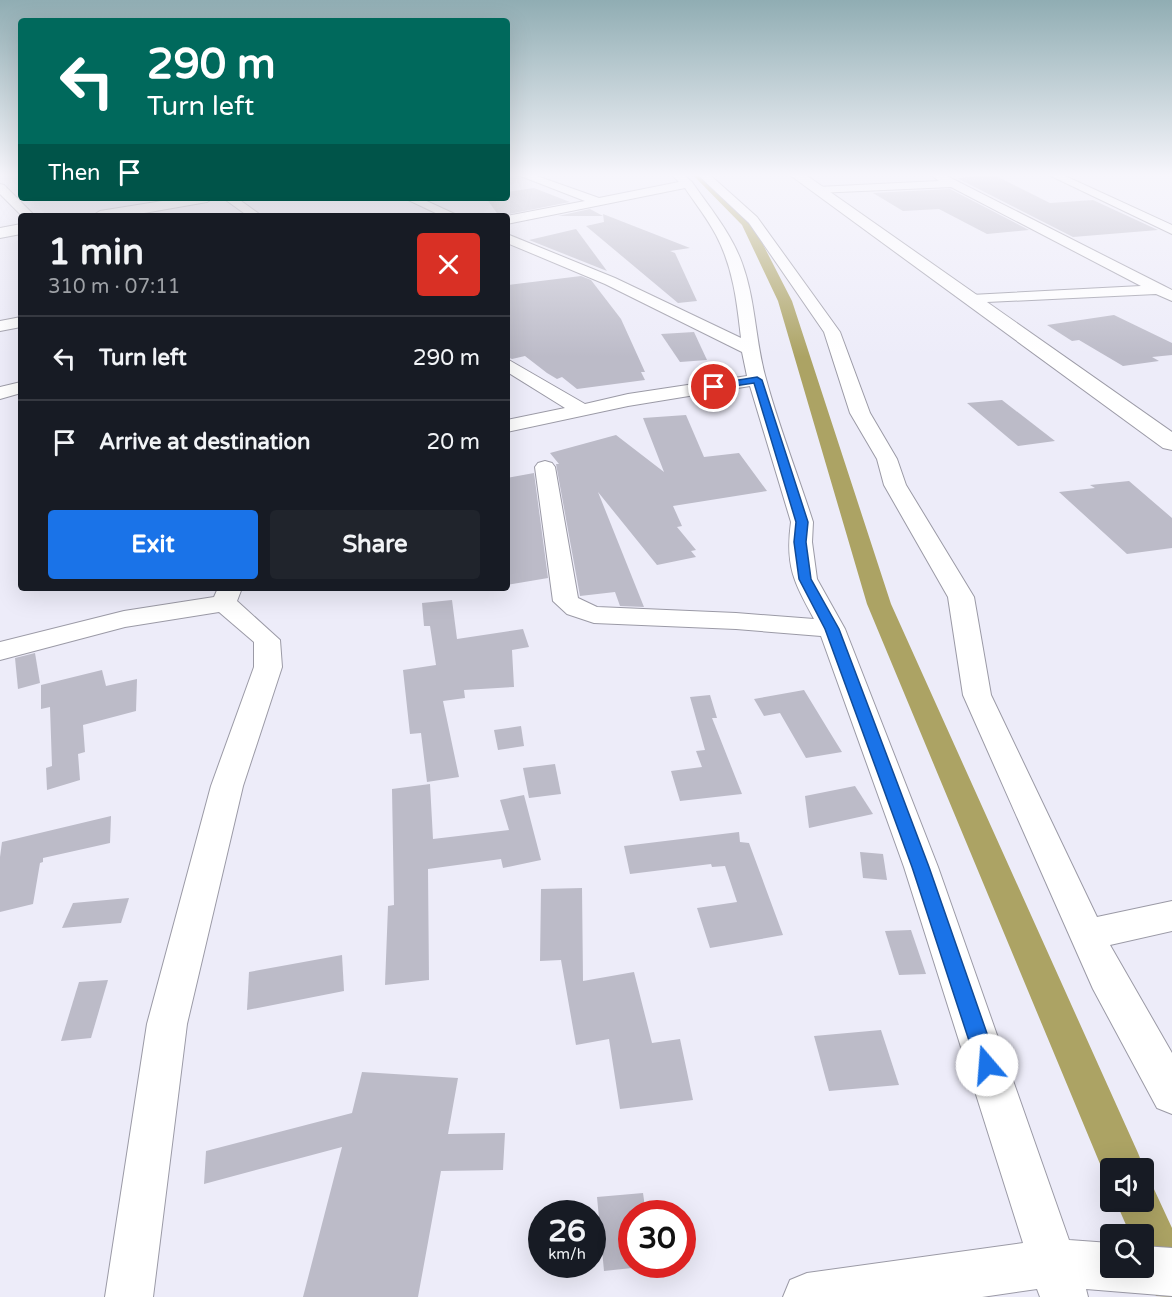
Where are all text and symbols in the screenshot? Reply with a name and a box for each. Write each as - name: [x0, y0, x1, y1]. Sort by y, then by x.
- text: 290 m: [147, 39, 276, 90]
- icon: left: [48, 42, 126, 120]
- text: Turn left: [147, 90, 254, 123]
- icon: arrive: [113, 156, 146, 189]
- text: Then: [48, 160, 101, 186]
- text: 1 min: [48, 231, 144, 274]
- button: close: [417, 233, 480, 296]
- text: 310 m · 07:11: [48, 275, 180, 299]
- icon: left: [48, 342, 81, 375]
- text: Turn left: [99, 345, 187, 371]
- text: 290 m: [413, 345, 480, 371]
- pin: [688, 361, 739, 412]
- icon: arrive: [697, 370, 730, 403]
- icon: arrive: [48, 426, 81, 459]
- text: Arrive at destination: [99, 429, 310, 455]
- text: 20 m: [426, 429, 480, 455]
- button: Exit: [48, 510, 258, 579]
- button: Share: [270, 510, 480, 579]
- position arrow: [955, 1033, 1019, 1097]
- map controls: [1100, 1158, 1154, 1278]
- button: sound: [1100, 1158, 1154, 1212]
- speed limit sign: 30: [618, 1200, 696, 1278]
- text: 26: [548, 1213, 586, 1250]
- button: search: [1100, 1224, 1154, 1278]
- text: km/h: [548, 1245, 586, 1263]

